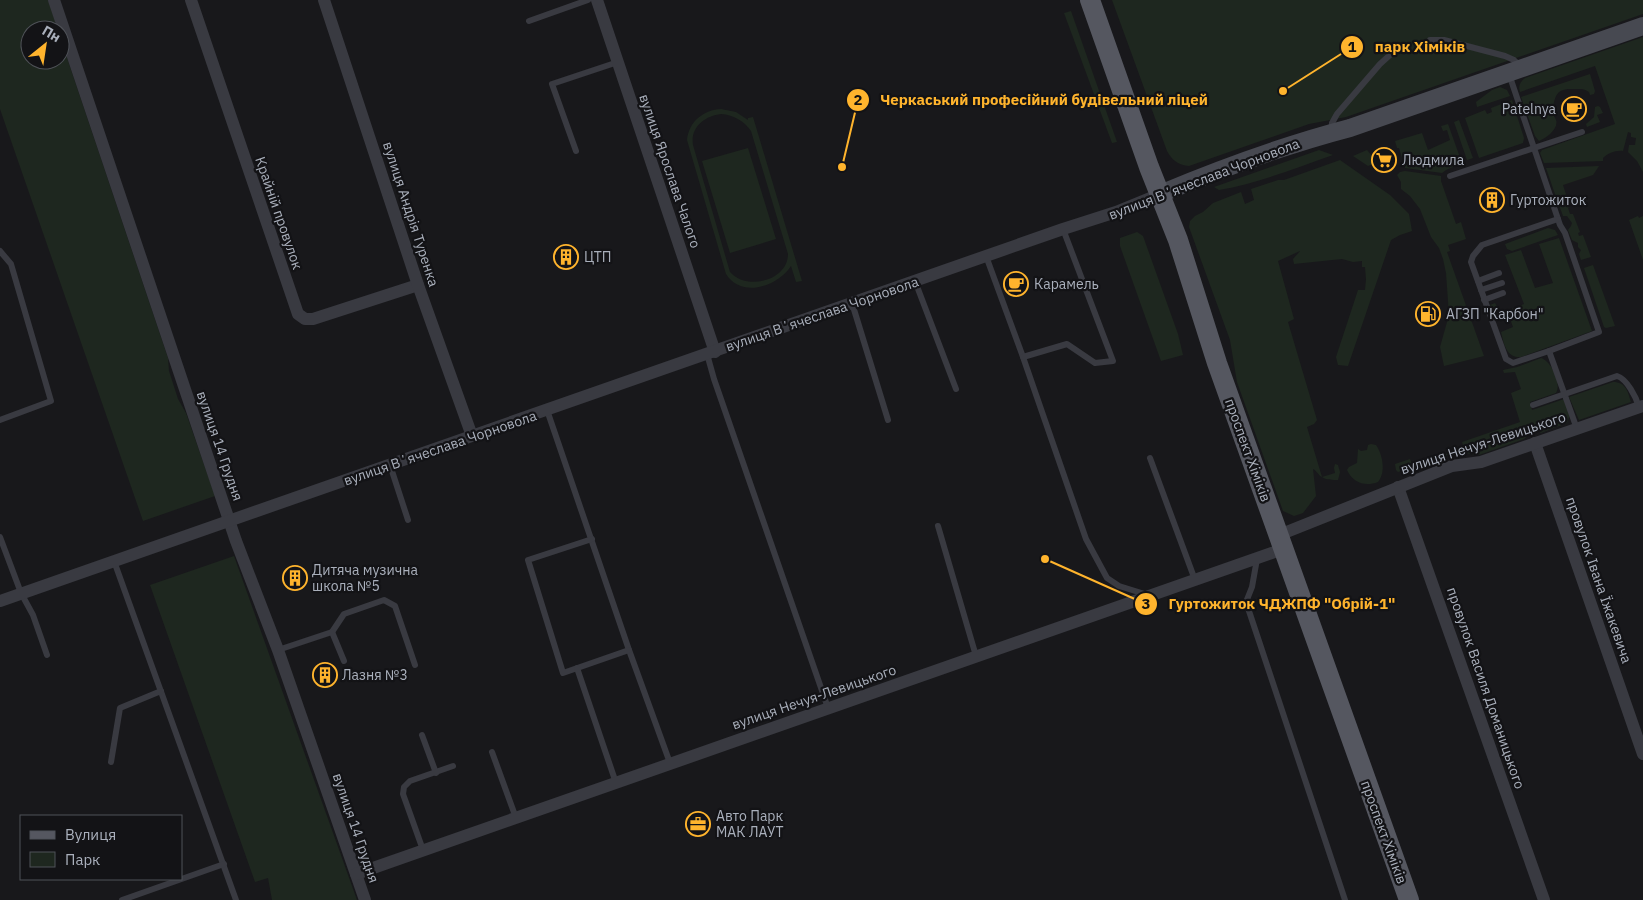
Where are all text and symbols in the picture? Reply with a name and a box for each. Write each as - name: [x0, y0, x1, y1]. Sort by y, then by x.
- north arrow: [20, 20, 70, 70]
- text: Пн: [39, 21, 64, 46]
- callout: парк Хіміків: [1340, 32, 1475, 62]
- text: 1: [1347, 37, 1357, 56]
- text: парк Хіміків: [1375, 37, 1466, 56]
- callout: Черкаський професійний будівельний ліцей: [846, 85, 1218, 115]
- text: 2: [853, 90, 863, 109]
- text: Черкаський професійний будівельний ліцей: [880, 90, 1208, 109]
- street label: вулиця Ярослава Чалого: [635, 92, 705, 251]
- cafe icon: Patelnya: [1561, 96, 1587, 122]
- place label: Patelnya: [1502, 100, 1557, 118]
- street label: вулиця Вʼячеслава Чорновола: [1106, 134, 1302, 224]
- street label: вулиця Андрія Туренка: [379, 139, 443, 289]
- supermarket icon: Людмила: [1371, 147, 1397, 173]
- place label: Людмила: [1402, 151, 1465, 169]
- street label: Крайній провулок: [251, 154, 307, 272]
- building icon: Гуртожиток: [1479, 187, 1505, 213]
- place label: Гуртожиток: [1510, 191, 1587, 209]
- building icon: ЦТП: [553, 244, 579, 270]
- place label: ЦТП: [584, 248, 611, 266]
- cafe icon: Карамель: [1003, 271, 1029, 297]
- street label: вулиця Вʼячеслава Чорновола: [723, 272, 921, 356]
- place label: Карамель: [1034, 275, 1099, 293]
- fuel station icon: АГЗП "Карбон": [1415, 301, 1441, 327]
- place label: АГЗП "Карбон": [1446, 305, 1544, 323]
- street label: вулиця 14 Грудня: [193, 389, 247, 503]
- street label: проспект Хіміків: [1221, 396, 1275, 504]
- street label: вулиця Вʼячеслава Чорновола: [341, 406, 539, 490]
- street label: вулиця Нечуя-Левицького: [1398, 408, 1568, 478]
- street label: провулок Івана Їжакевича: [1562, 494, 1636, 666]
- place label: Дитяча музична школа №5: [312, 561, 418, 595]
- building icon: Дитяча музична школа №5: [282, 565, 308, 591]
- street label: провулок Василя Доманицького: [1443, 585, 1529, 791]
- callout: Гуртожиток ЧДЖПФ "Обрій-1": [1133, 589, 1405, 619]
- text: 3: [1141, 594, 1151, 613]
- text: Гуртожиток ЧДЖПФ "Обрій-1": [1169, 594, 1395, 613]
- street label: вулиця Нечуя-Левицького: [729, 660, 899, 734]
- building icon: Лазня №3: [312, 662, 338, 688]
- place label: Лазня №3: [342, 666, 408, 684]
- street label: вулиця 14 Грудня: [329, 771, 383, 885]
- street label: проспект Хіміків: [1357, 778, 1411, 886]
- place label: Авто Парк МАК ЛАУТ: [716, 807, 783, 841]
- office icon: Авто Парк МАК ЛАУТ: [685, 811, 711, 837]
- legend: [20, 815, 182, 880]
- text: Вулиця: [65, 825, 116, 844]
- text: Парк: [65, 850, 100, 869]

